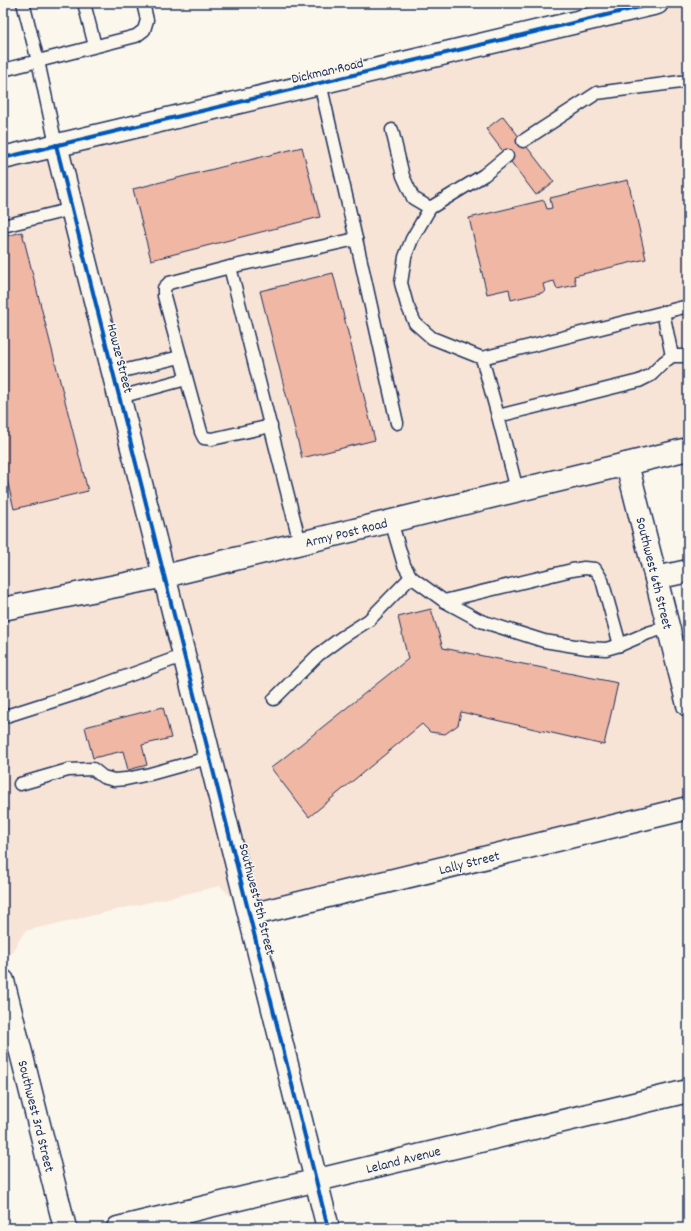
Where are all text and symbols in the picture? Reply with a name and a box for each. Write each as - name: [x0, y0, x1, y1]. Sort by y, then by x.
- street label: Dickman Road: [290, 54, 365, 90]
- street label: Howze Street: [101, 322, 137, 395]
- street label: Army Post Road: [303, 514, 390, 554]
- street label: Southwest 6th Street: [629, 515, 677, 632]
- street label: Southwest 5th Street: [232, 841, 280, 958]
- street label: Lally Street: [437, 847, 502, 881]
- street label: Southwest 3rd Street: [11, 1058, 59, 1175]
- street label: Leland Avenue: [364, 1142, 443, 1180]

